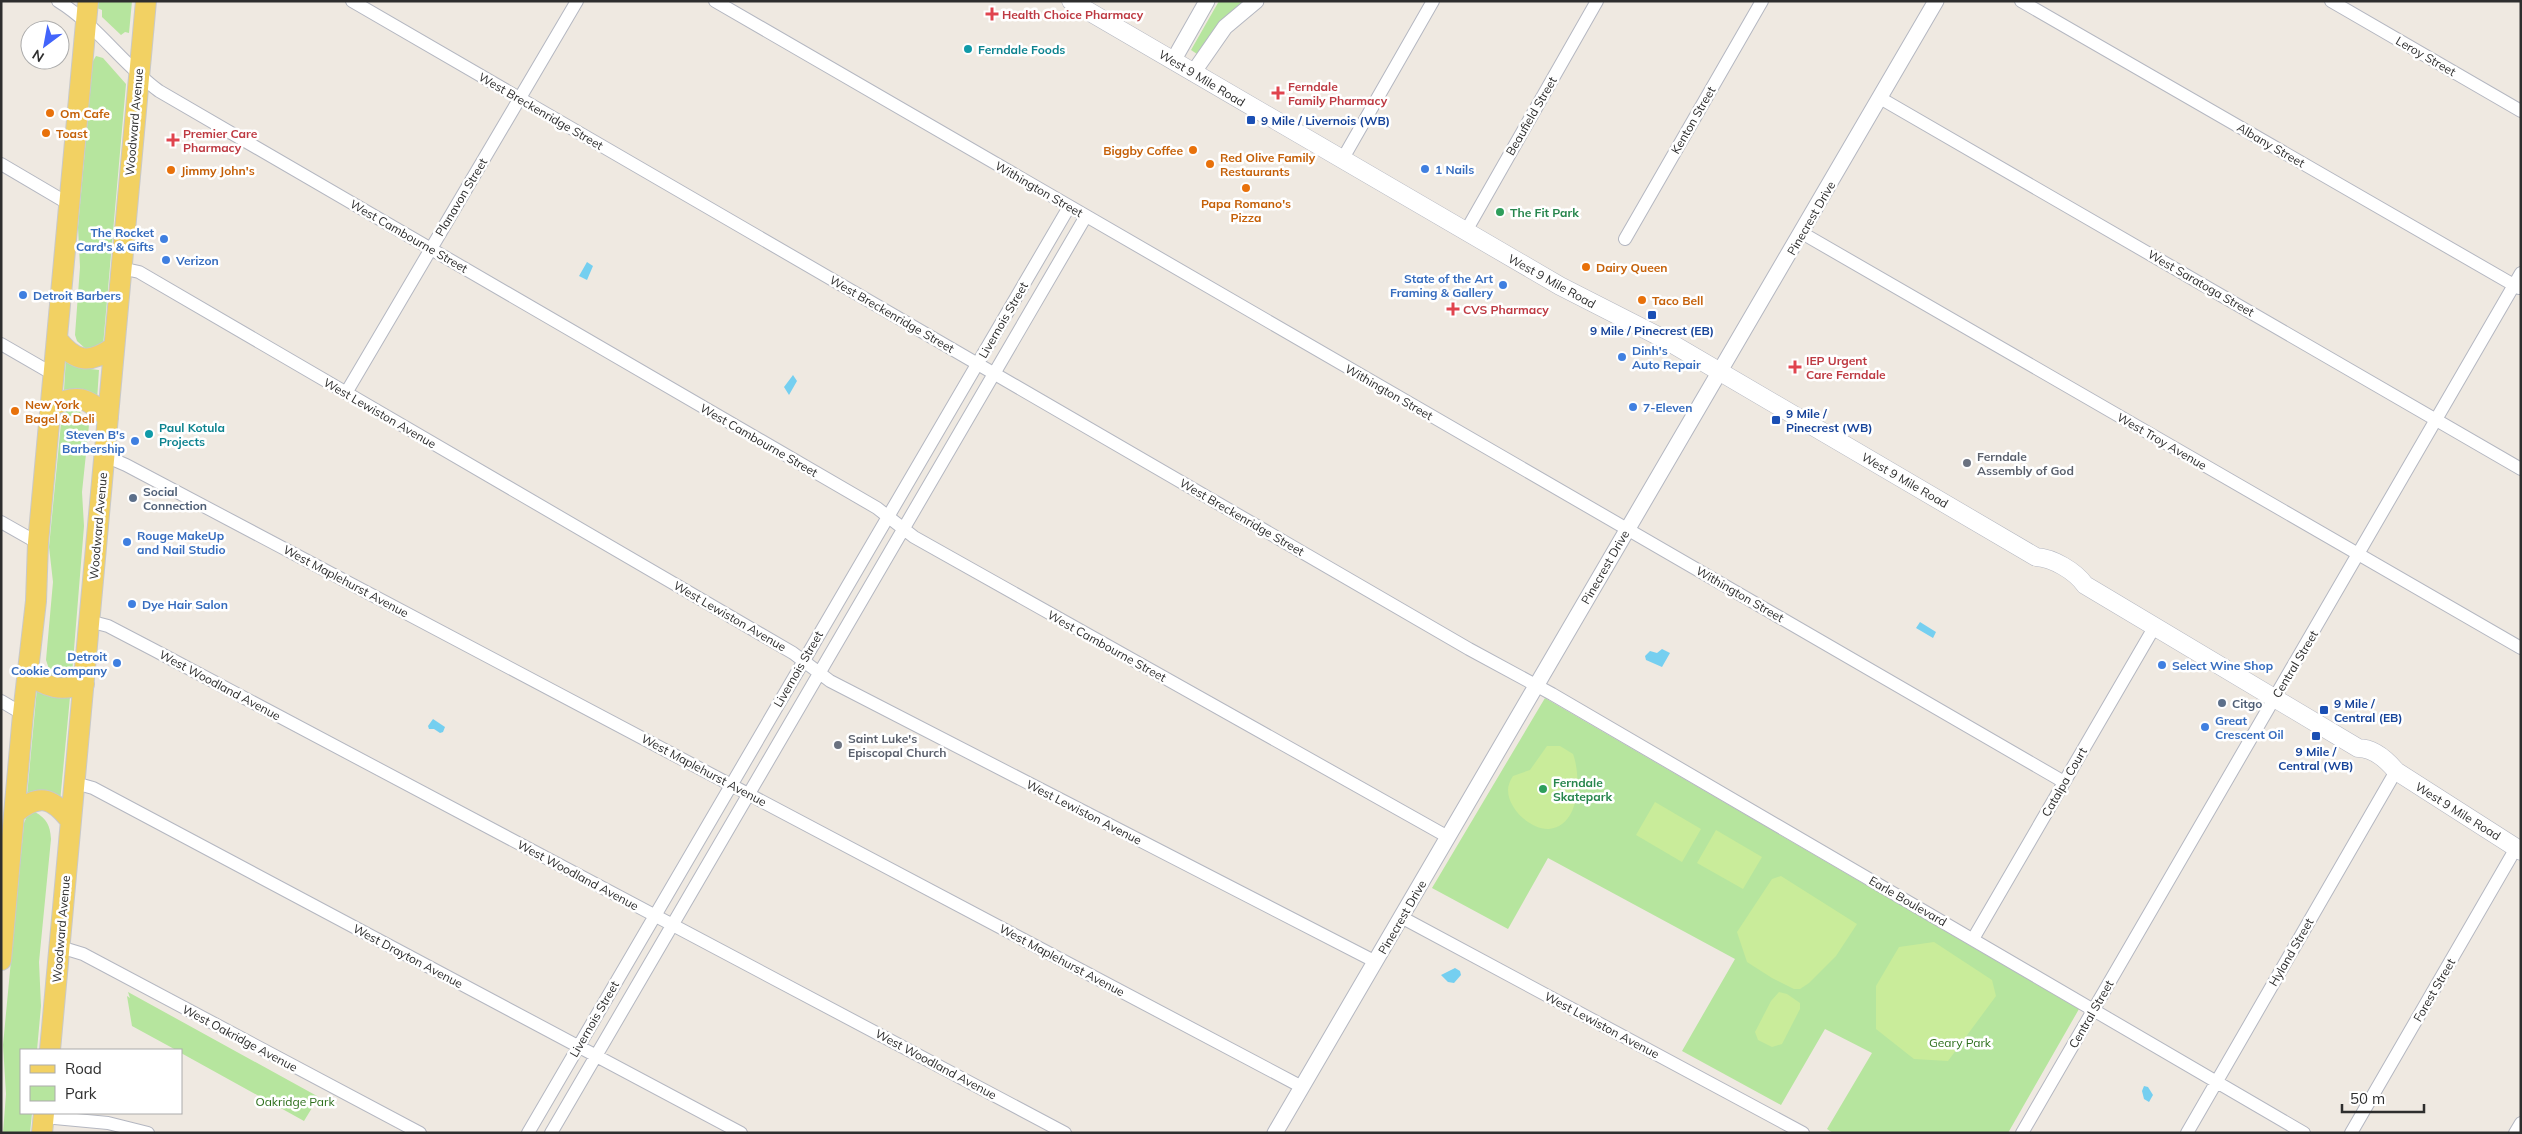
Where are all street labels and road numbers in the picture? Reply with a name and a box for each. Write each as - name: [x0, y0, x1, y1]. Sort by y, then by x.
- street label: Leroy Street: [2393, 33, 2459, 79]
- street label: West 9 Mile Road: [1156, 46, 1248, 110]
- street label: Woodward Avenue: [122, 68, 146, 176]
- street label: West Breckenridge Street: [476, 69, 606, 153]
- street label: Beaufield Street: [1502, 74, 1560, 158]
- street label: Kenton Street: [1668, 84, 1718, 156]
- street label: Albany Street: [2234, 120, 2308, 170]
- street label: Planavon Street: [432, 155, 490, 239]
- street label: Withington Street: [992, 158, 1086, 220]
- street label: Pinecrest Drive: [1784, 178, 1838, 258]
- street label: West Cambourne Street: [348, 196, 470, 276]
- street label: West Saratoga Street: [2145, 246, 2257, 320]
- street label: West 9 Mile Road: [1506, 251, 1598, 311]
- street label: West Breckenridge Street: [827, 272, 957, 356]
- street label: Livernois Street: [975, 279, 1031, 361]
- street label: Withington Street: [1342, 361, 1436, 423]
- street label: West Lewiston Avenue: [321, 375, 439, 451]
- street label: West Cambourne Street: [698, 400, 820, 480]
- street label: West Troy Avenue: [2114, 409, 2210, 473]
- street label: West 9 Mile Road: [1859, 449, 1951, 511]
- street label: Woodward Avenue: [86, 472, 110, 580]
- street label: West Breckenridge Street: [1177, 475, 1307, 559]
- street label: Pinecrest Drive: [1578, 527, 1632, 607]
- street label: West Maplehurst Avenue: [281, 542, 411, 620]
- street label: Withington Street: [1693, 563, 1787, 625]
- street label: West Lewiston Avenue: [671, 578, 789, 654]
- street label: West Cambourne Street: [1045, 607, 1169, 685]
- street label: Central Street: [2269, 627, 2321, 701]
- street label: Livernois Street: [770, 628, 826, 710]
- street label: West Woodland Avenue: [157, 647, 283, 723]
- street label: West Maplehurst Avenue: [639, 731, 769, 809]
- street label: Catalpa Court: [2038, 745, 2090, 819]
- street label: West Lewiston Avenue: [1024, 776, 1144, 848]
- street label: West 9 Mile Road: [2413, 779, 2503, 843]
- street label: West Woodland Avenue: [515, 837, 641, 913]
- street label: Earle Boulevard: [1866, 873, 1950, 929]
- street label: Woodward Avenue: [49, 875, 73, 983]
- street label: Pinecrest Drive: [1375, 877, 1429, 957]
- street label: Hyland Street: [2265, 915, 2317, 989]
- street label: West Drayton Avenue: [351, 921, 465, 991]
- street label: West Maplehurst Avenue: [997, 921, 1127, 999]
- street label: Forest Street: [2410, 956, 2458, 1024]
- street label: Central Street: [2065, 977, 2117, 1051]
- street label: Livernois Street: [566, 978, 622, 1060]
- street label: West Lewiston Avenue: [1542, 988, 1662, 1062]
- street label: West Oakridge Avenue: [180, 1001, 300, 1075]
- street label: West Woodland Avenue: [873, 1026, 999, 1102]

